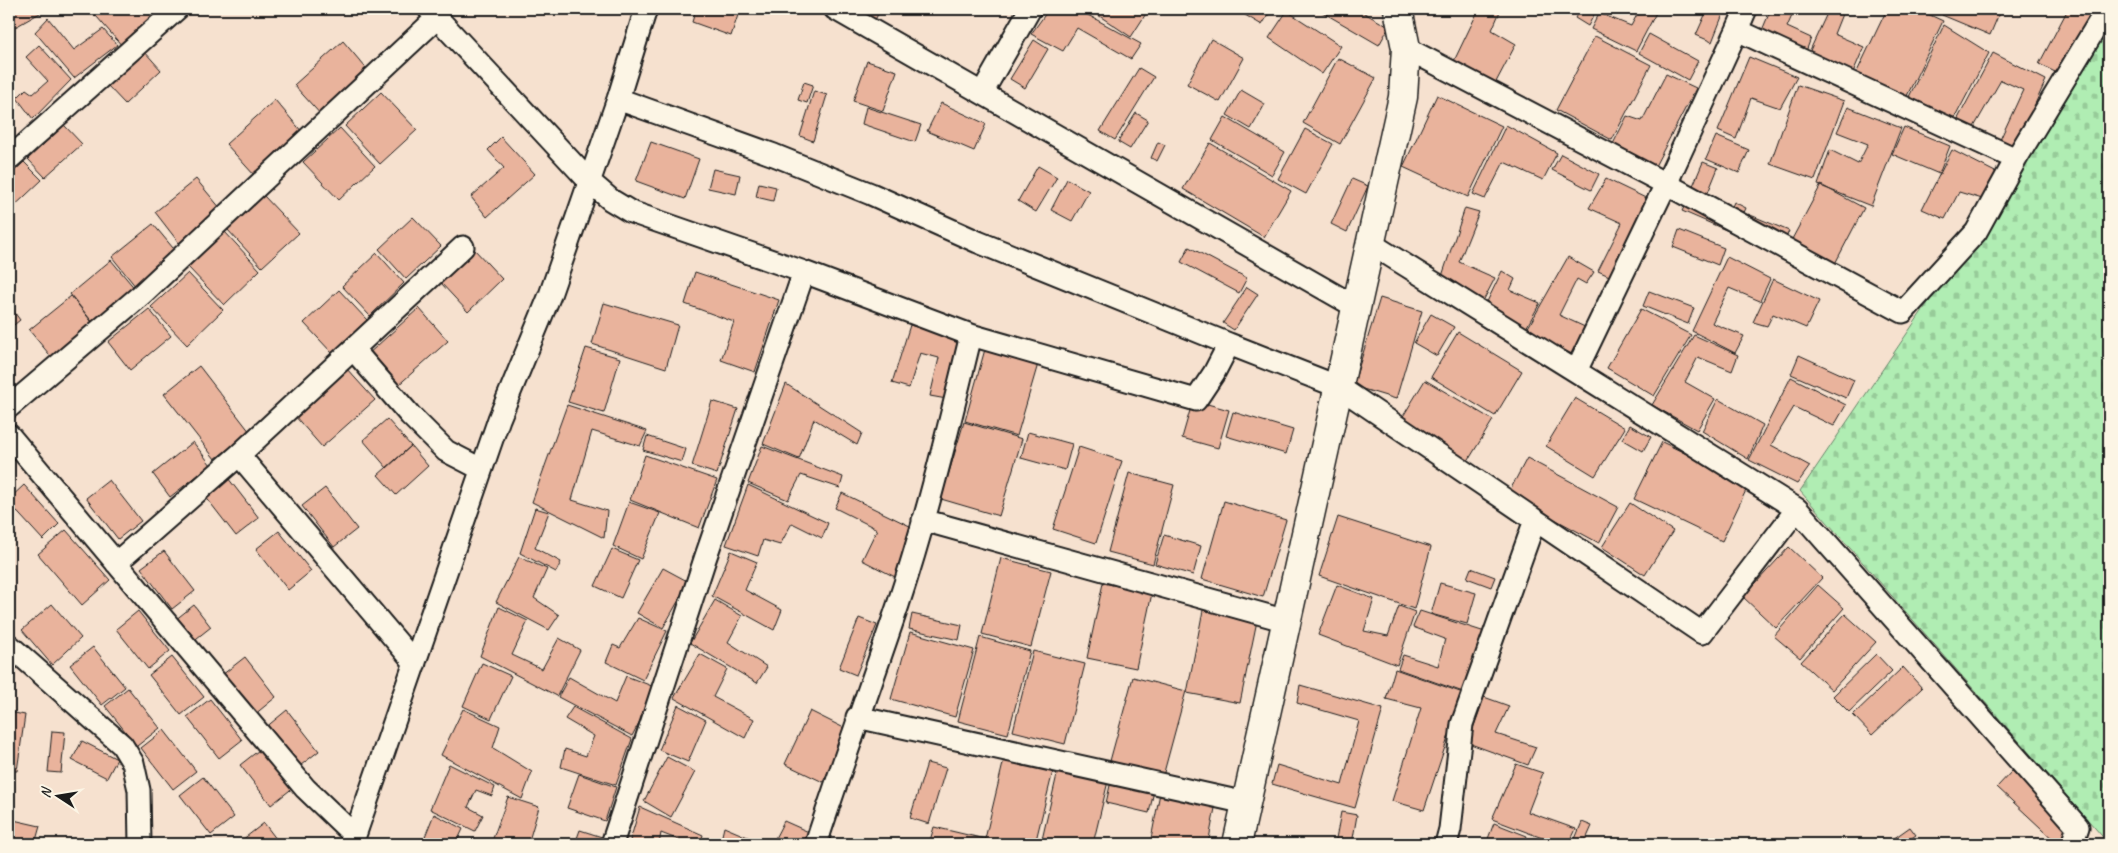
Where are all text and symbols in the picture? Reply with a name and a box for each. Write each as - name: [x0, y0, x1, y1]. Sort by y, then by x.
- north arrow: [32, 770, 82, 820]
- text: N: [37, 785, 55, 799]

